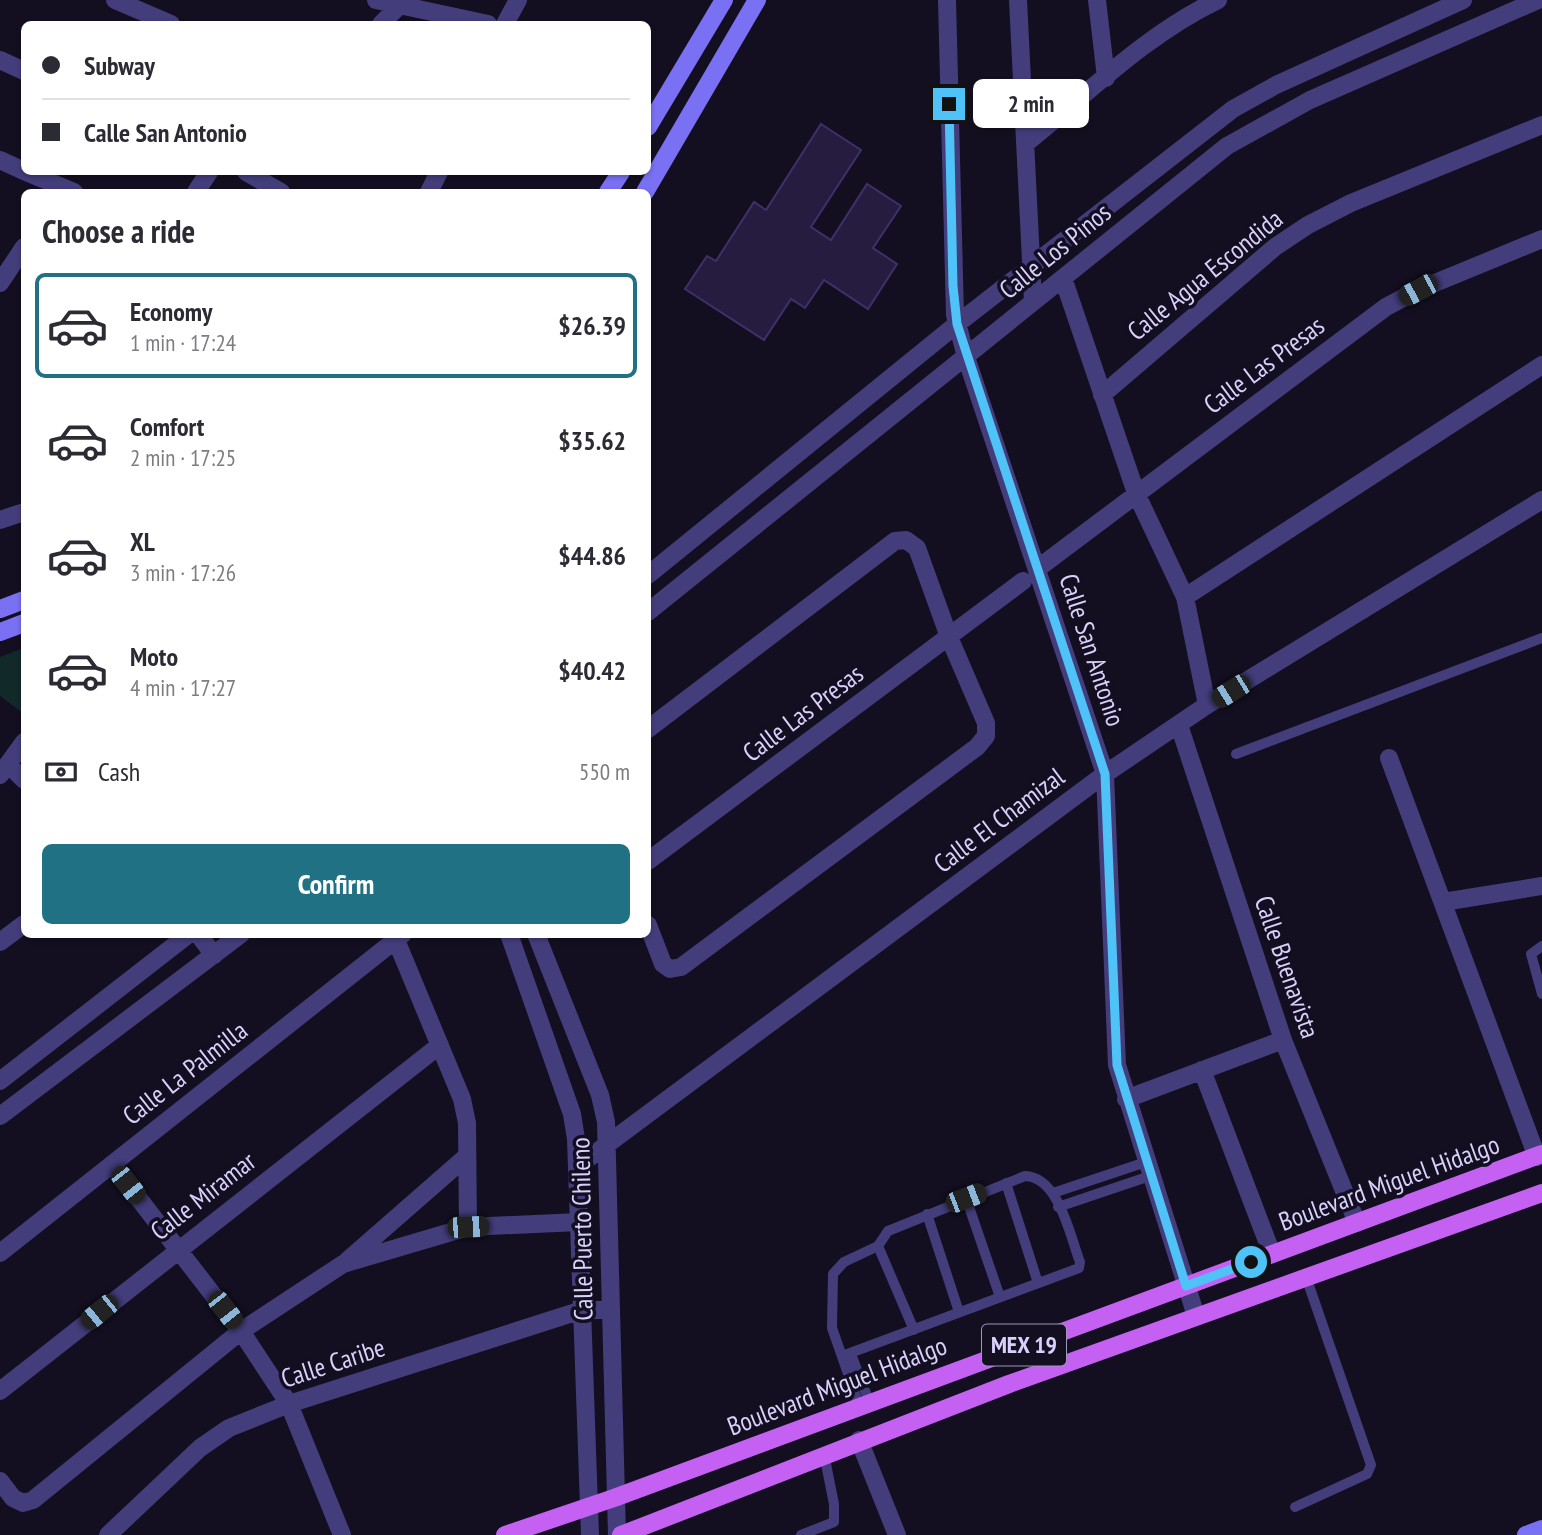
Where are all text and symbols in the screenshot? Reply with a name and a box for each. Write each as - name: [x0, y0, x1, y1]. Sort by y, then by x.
- text: Subway: [84, 49, 155, 82]
- callout: 2 min: [974, 80, 1089, 128]
- route end: [933, 88, 965, 120]
- text: 2 min: [1008, 89, 1054, 118]
- text: Calle San Antonio: [84, 116, 247, 149]
- street label: Calle Los Pinos: [992, 196, 1117, 306]
- street label: Calle Agua Escondida: [1120, 202, 1289, 347]
- text: Choose a ride: [42, 210, 195, 252]
- car: [1395, 271, 1442, 309]
- icon: car: [46, 294, 109, 357]
- text: Economy: [130, 295, 212, 328]
- text: $26.39: [558, 309, 626, 342]
- street label: Calle Las Presas: [1197, 309, 1330, 421]
- text: 1 min · 17:24: [130, 328, 236, 357]
- icon: car: [46, 409, 109, 472]
- text: Comfort: [130, 410, 204, 443]
- text: $35.62: [558, 424, 626, 457]
- text: 2 min · 17:25: [130, 443, 236, 472]
- icon: car: [46, 524, 109, 587]
- text: XL: [130, 525, 155, 558]
- text: $44.86: [558, 539, 626, 572]
- text: 3 min · 17:26: [130, 558, 236, 587]
- street label: Calle San Antonio: [1052, 569, 1133, 730]
- icon: car: [46, 639, 109, 702]
- text: Moto: [130, 640, 178, 673]
- text: $40.42: [558, 654, 626, 687]
- street label: Calle Las Presas: [736, 657, 869, 769]
- car: [1208, 671, 1255, 711]
- text: 4 min · 17:27: [130, 673, 236, 702]
- icon: cash: [42, 753, 80, 791]
- text: Cash: [98, 755, 140, 788]
- text: 550 m: [579, 757, 630, 786]
- street label: Calle El Chamizal: [927, 760, 1071, 879]
- button: Confirm: [42, 844, 630, 924]
- street label: Calle Buenavista: [1248, 891, 1327, 1042]
- street label: Calle La Palmilla: [116, 1014, 254, 1132]
- street label: Boulevard Miguel Hidalgo: [1274, 1127, 1504, 1238]
- street label: Calle Puerto Chileno: [563, 1137, 600, 1321]
- street label: Calle Miramar: [143, 1144, 262, 1247]
- car: [107, 1162, 150, 1208]
- car: [943, 1181, 990, 1215]
- car: [447, 1216, 490, 1238]
- route start: [1235, 1246, 1267, 1278]
- car: [204, 1287, 247, 1333]
- car: [77, 1291, 122, 1333]
- road number: MEX 19: [982, 1324, 1066, 1366]
- street label: Boulevard Miguel Hidalgo: [722, 1329, 951, 1443]
- street label: Calle Caribe: [277, 1330, 389, 1395]

